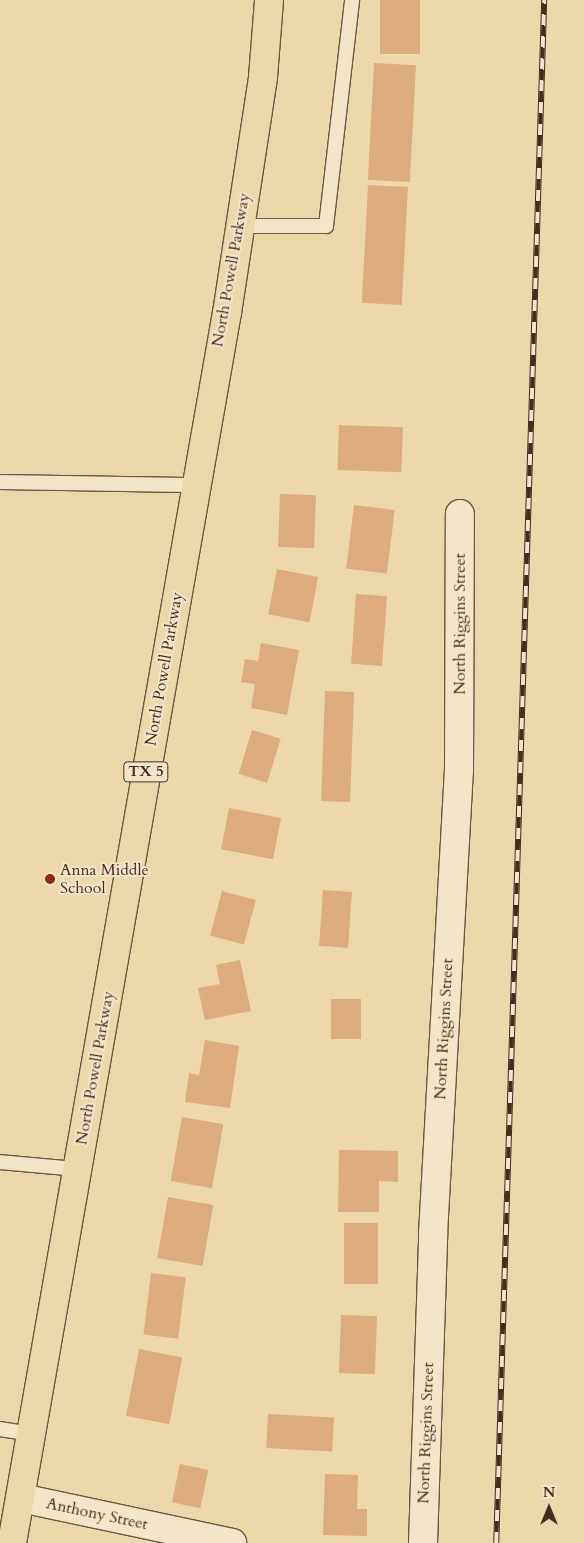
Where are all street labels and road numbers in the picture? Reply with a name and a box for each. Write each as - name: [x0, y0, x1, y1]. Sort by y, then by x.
- street label: North Powell Parkway: [208, 192, 254, 348]
- street label: North Riggins Street: [450, 553, 470, 695]
- street label: North Powell Parkway: [141, 591, 187, 747]
- road number: TX 5: [122, 760, 170, 784]
- street label: North Riggins Street: [431, 958, 457, 1100]
- street label: North Powell Parkway: [72, 990, 118, 1146]
- street label: North Riggins Street: [414, 1362, 438, 1504]
- street label: Anthony Street: [44, 1494, 150, 1534]

